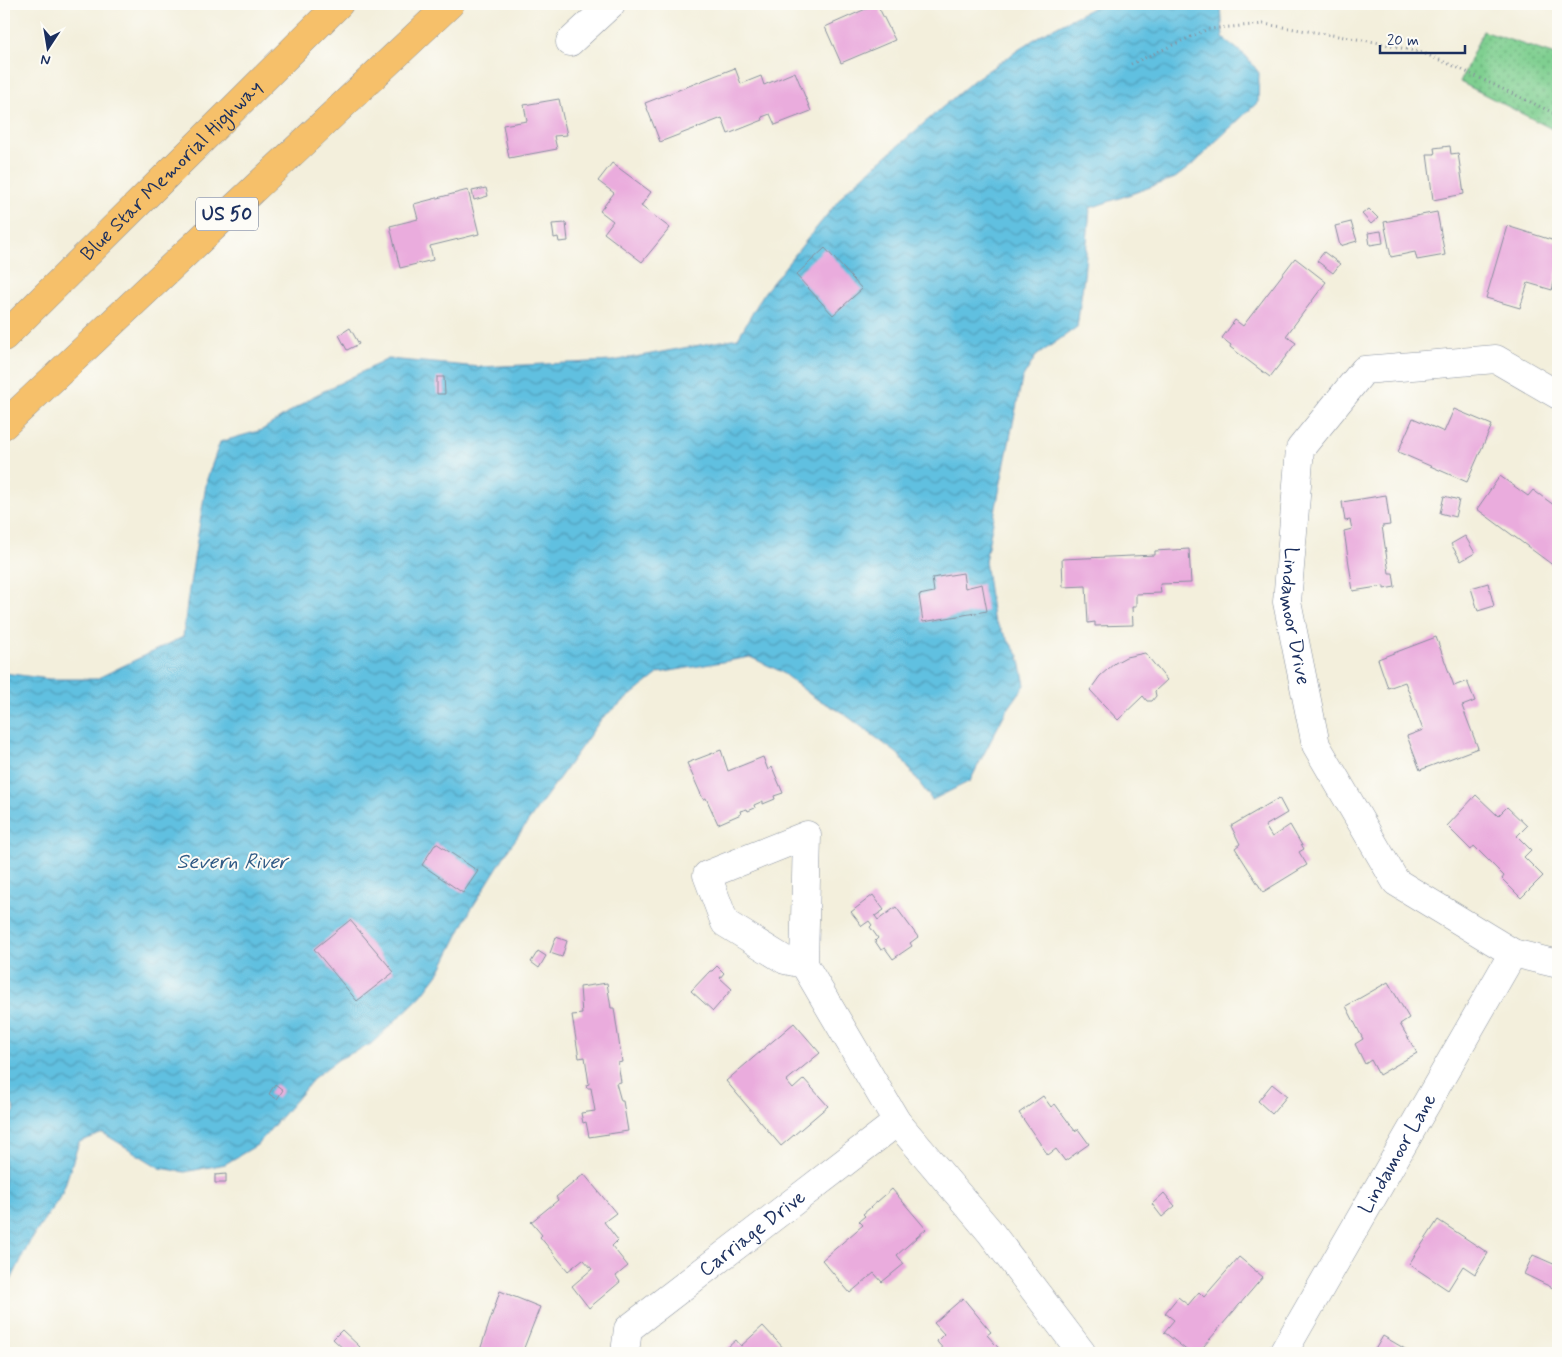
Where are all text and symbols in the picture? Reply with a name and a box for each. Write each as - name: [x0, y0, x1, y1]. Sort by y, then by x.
- north arrow: [22, 22, 72, 72]
- scale bar: [1380, 22, 1464, 54]
- text: 20 m: [1387, 31, 1419, 51]
- text: N: [39, 50, 52, 70]
- street label: Blue Star Memorial Highway: [75, 74, 268, 267]
- road number: US 50: [196, 198, 258, 230]
- street label: Lindamoor Drive: [1272, 546, 1317, 687]
- water label: Severn River: [176, 848, 290, 876]
- street label: Lindamoor Lane: [1352, 1088, 1443, 1219]
- street label: Carriage Drive: [693, 1184, 811, 1283]

